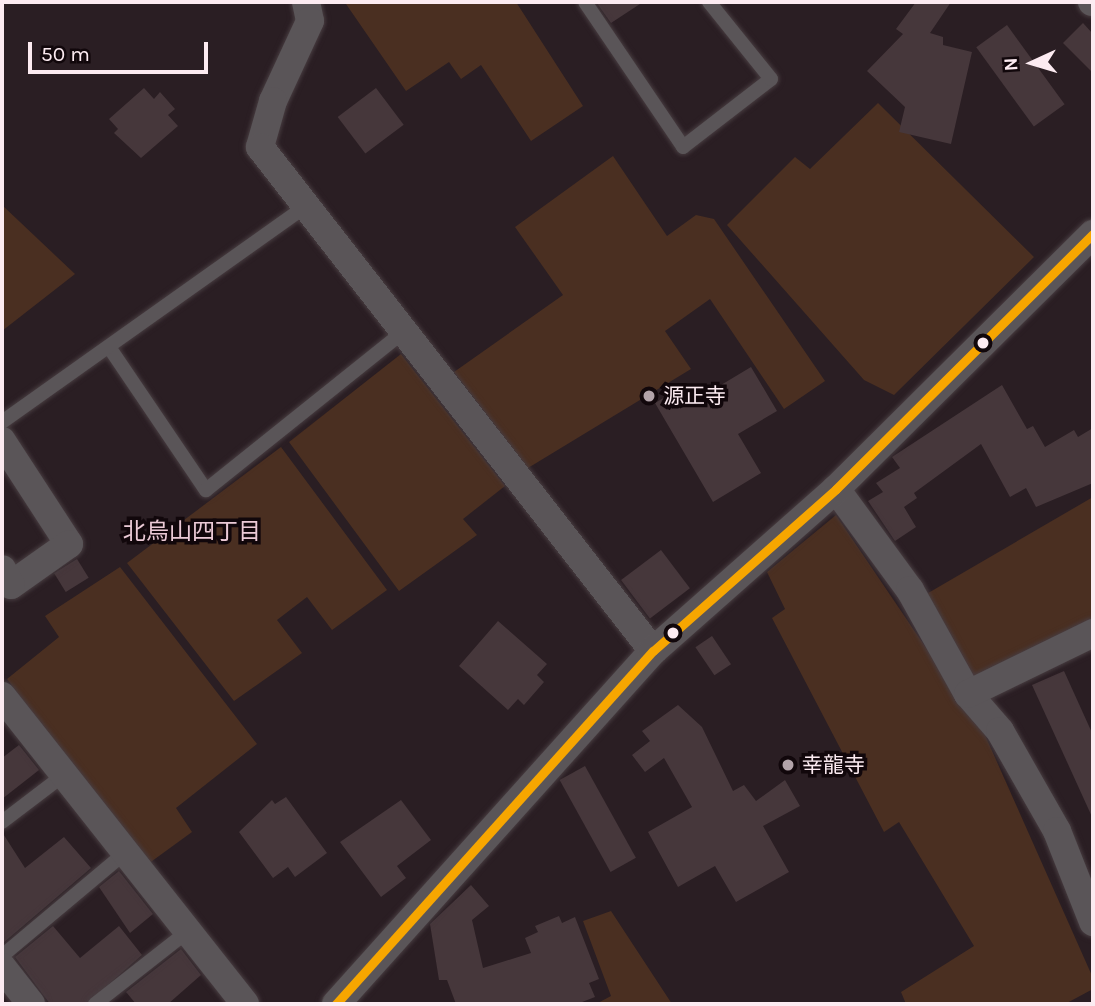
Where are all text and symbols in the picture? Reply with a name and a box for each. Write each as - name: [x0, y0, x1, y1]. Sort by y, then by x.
- scale bar: [32, 28, 212, 72]
- north arrow: [997, 28, 1067, 98]
- text: 50 m: [41, 42, 90, 66]
- text: N: [1000, 57, 1022, 72]
- unlabelled marker: [976, 336, 990, 350]
- place label: 源正寺: [663, 383, 726, 409]
- marker: 源正寺: [641, 388, 657, 404]
- district label: 北烏山四丁目: [123, 518, 261, 546]
- unlabelled marker: [666, 626, 680, 640]
- place label: 幸龍寺: [802, 752, 865, 778]
- marker: 幸龍寺: [780, 757, 796, 773]

